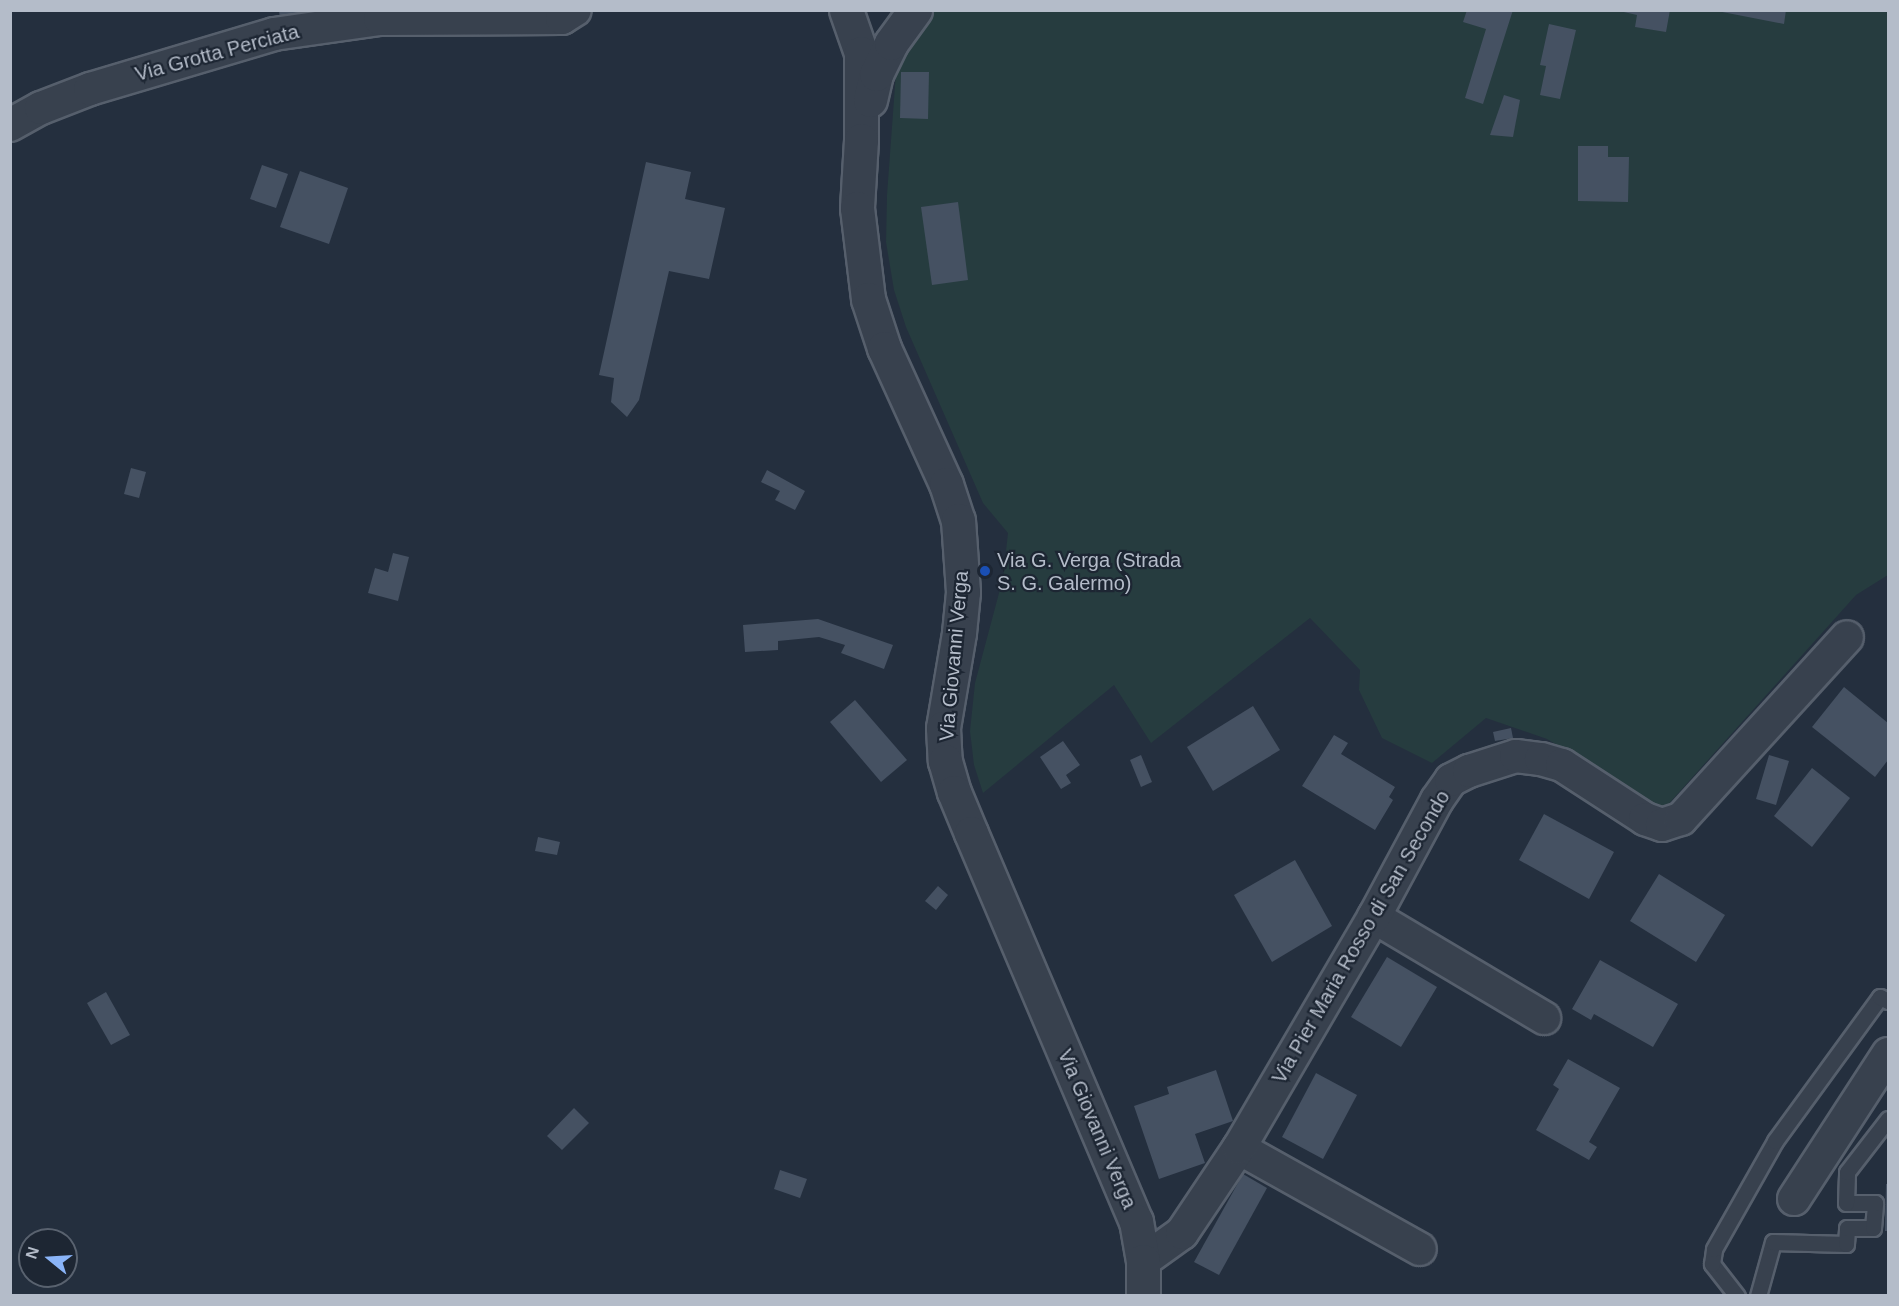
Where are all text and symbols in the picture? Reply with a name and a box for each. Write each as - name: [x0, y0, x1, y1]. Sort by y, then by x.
- street label: Via Grotta Perciata: [132, 20, 302, 86]
- place label: Via G. Verga (Strada S. G. Galermo): [997, 548, 1181, 595]
- marker: Via G. Verga (Strada S. G. Galermo): [978, 564, 992, 578]
- street label: Via Giovanni Verga: [935, 570, 973, 742]
- street label: Via Pier Maria Rosso di San Secondo: [1267, 786, 1455, 1088]
- street label: Via Giovanni Verga: [1053, 1046, 1141, 1212]
- north arrow: [18, 1228, 78, 1288]
- text: N: [22, 1245, 42, 1261]

